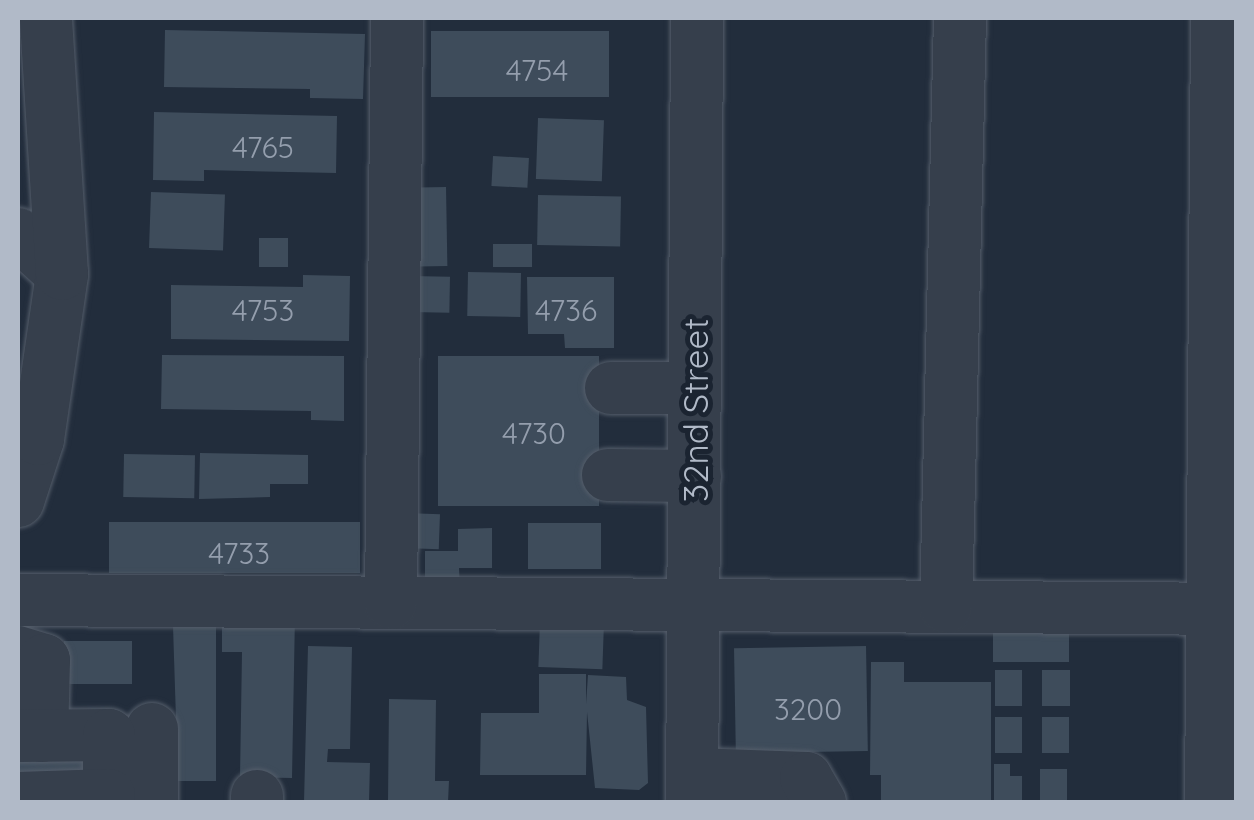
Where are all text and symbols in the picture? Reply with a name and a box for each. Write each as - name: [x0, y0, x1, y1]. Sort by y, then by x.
- house number: 4754: [506, 52, 568, 88]
- house number: 4765: [232, 129, 294, 165]
- house number: 4753: [232, 292, 294, 328]
- house number: 4736: [535, 292, 597, 328]
- street label: 32nd Street: [674, 318, 716, 502]
- house number: 4730: [502, 415, 566, 451]
- house number: 4733: [208, 535, 270, 571]
- house number: 3200: [774, 691, 842, 727]

